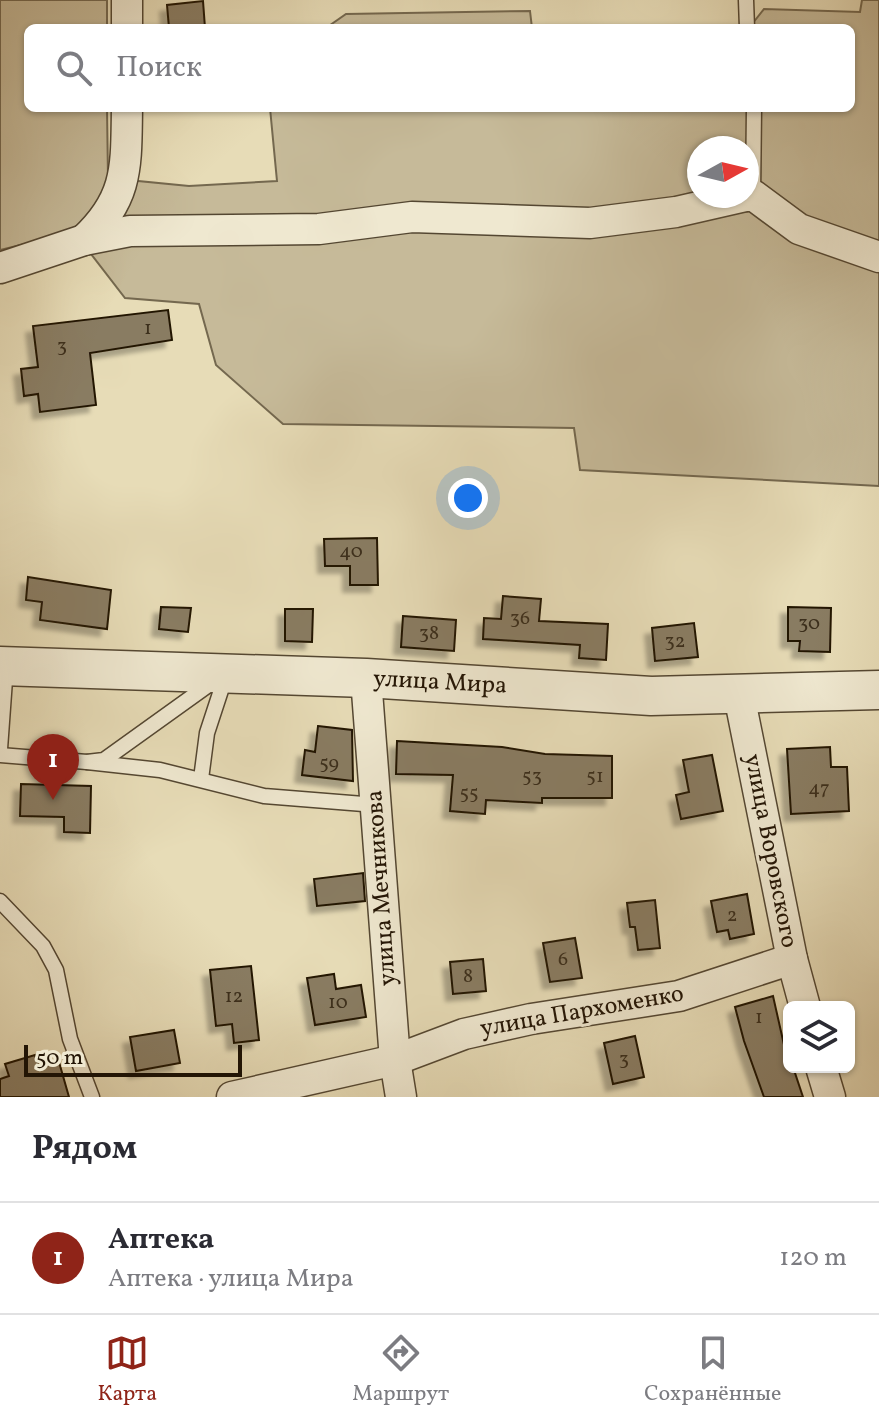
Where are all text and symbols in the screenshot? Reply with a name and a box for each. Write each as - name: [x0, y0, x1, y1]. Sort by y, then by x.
- search box: [24, 24, 855, 112]
- icon: search: [52, 46, 96, 90]
- text: Поиск: [116, 47, 202, 89]
- north arrow: [687, 136, 759, 208]
- house number: 1: [144, 315, 152, 343]
- house number: 3: [57, 333, 67, 361]
- your location: [448, 478, 488, 518]
- house number: 40: [339, 538, 363, 566]
- house number: 36: [510, 605, 530, 633]
- house number: 30: [798, 610, 820, 638]
- house number: 38: [419, 620, 439, 648]
- house number: 32: [665, 628, 686, 656]
- street label: улица Мира: [372, 663, 508, 703]
- pin: 1: [27, 734, 79, 800]
- house number: 59: [319, 750, 339, 778]
- street label: улица Воровского: [735, 751, 805, 951]
- house number: 53: [522, 763, 542, 791]
- house number: 51: [586, 763, 604, 791]
- house number: 47: [808, 775, 830, 803]
- house number: 55: [459, 780, 479, 808]
- street label: улица Мечникова: [358, 789, 406, 987]
- house number: 2: [727, 902, 737, 930]
- house number: 6: [558, 946, 568, 974]
- house number: 8: [463, 963, 473, 991]
- street label: улица Пархоменко: [478, 977, 686, 1047]
- house number: 12: [225, 983, 243, 1011]
- house number: 10: [328, 989, 348, 1017]
- map controls: [783, 1001, 855, 1073]
- button: layers: [783, 1001, 855, 1073]
- house number: 1: [755, 1004, 763, 1032]
- scale bar: [24, 1041, 242, 1077]
- text: 50 m: [36, 1043, 83, 1074]
- house number: 3: [619, 1046, 629, 1074]
- text: Рядом: [32, 1126, 137, 1173]
- text: Аптека: [108, 1219, 214, 1261]
- text: 1: [53, 1240, 63, 1276]
- text: 120 m: [779, 1240, 847, 1276]
- text: Аптека · улица Мира: [108, 1261, 354, 1297]
- tab: Карта: [97, 1331, 157, 1410]
- tab: Маршрут: [352, 1331, 449, 1410]
- tab: Сохранённые: [644, 1331, 781, 1410]

